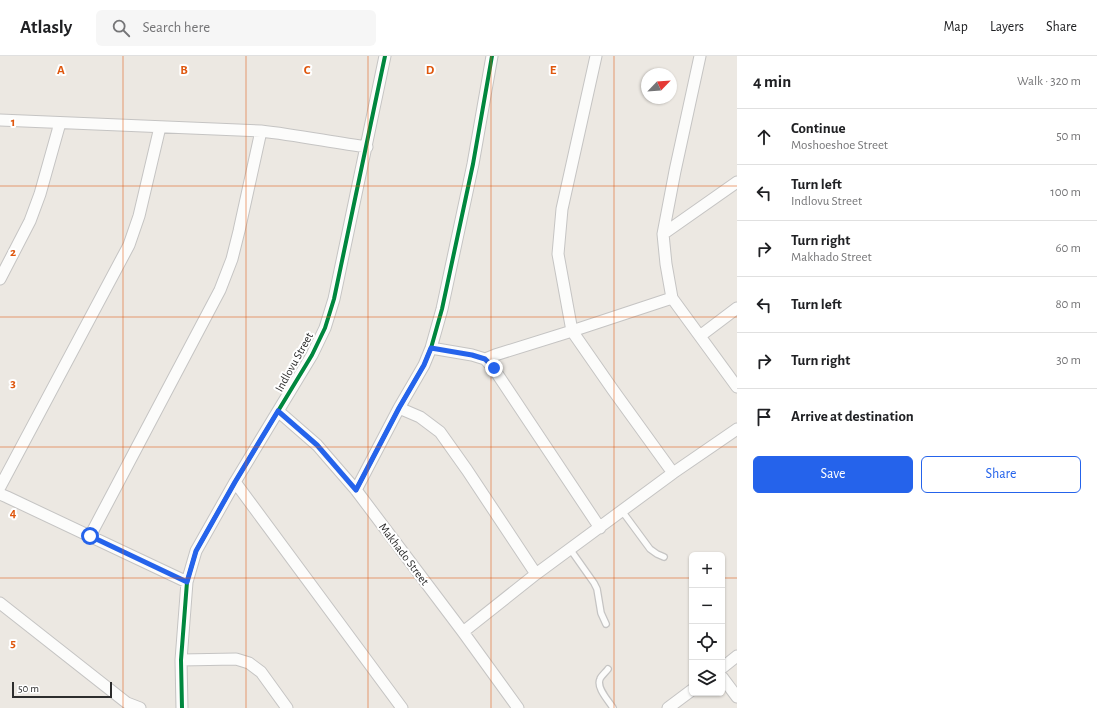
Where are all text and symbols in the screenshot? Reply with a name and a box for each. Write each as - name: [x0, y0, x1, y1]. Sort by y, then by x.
- search box: [96, 10, 376, 46]
- icon: search: [110, 17, 132, 39]
- text: Atlasly: [20, 18, 72, 37]
- text: Search here: [142, 20, 210, 35]
- text: Map: [943, 20, 968, 34]
- text: Layers: [990, 20, 1024, 34]
- text: Share: [1046, 20, 1077, 34]
- text: A: [57, 64, 65, 77]
- text: B: [180, 64, 188, 77]
- text: C: [304, 64, 311, 77]
- text: D: [426, 64, 435, 77]
- text: E: [550, 64, 557, 77]
- north arrow: [641, 68, 677, 104]
- text: 4 min: [753, 73, 791, 90]
- text: Walk · 320 m: [1017, 75, 1081, 88]
- text: 1: [11, 116, 15, 129]
- text: Continue: [791, 121, 846, 136]
- icon: ahead: [753, 126, 775, 148]
- text: 50 m: [1056, 130, 1081, 143]
- text: Moshoeshoe Street: [791, 139, 888, 152]
- text: Turn left: [791, 177, 842, 192]
- icon: left: [753, 182, 775, 204]
- text: 100 m: [1050, 186, 1081, 199]
- text: Indlovu Street: [791, 195, 862, 208]
- text: Turn right: [791, 233, 850, 248]
- icon: right: [753, 238, 775, 260]
- text: 60 m: [1055, 242, 1081, 255]
- text: 2: [10, 246, 16, 259]
- text: Makhado Street: [791, 251, 872, 264]
- icon: left: [753, 294, 775, 316]
- text: Turn left: [791, 297, 842, 312]
- text: 80 m: [1055, 298, 1081, 311]
- street label: Indlovu Street: [273, 330, 315, 394]
- icon: right: [753, 350, 775, 372]
- text: Turn right: [791, 353, 850, 368]
- text: 30 m: [1056, 354, 1081, 367]
- route end: [485, 359, 503, 377]
- text: 3: [10, 377, 16, 390]
- icon: arrive: [753, 406, 775, 428]
- text: Arrive at destination: [791, 409, 914, 424]
- button: Save: [753, 456, 913, 493]
- button: Share: [921, 456, 1081, 493]
- text: 4: [10, 507, 17, 520]
- street label: Makhado Street: [377, 521, 431, 587]
- route start: [81, 527, 99, 545]
- map controls: [689, 552, 725, 696]
- button: +: [689, 552, 725, 588]
- button: −: [689, 588, 725, 624]
- button: locate: [689, 624, 725, 660]
- text: 5: [10, 637, 16, 650]
- button: layers: [689, 660, 725, 696]
- scale bar: [12, 680, 112, 699]
- text: 50 m: [18, 683, 39, 694]

